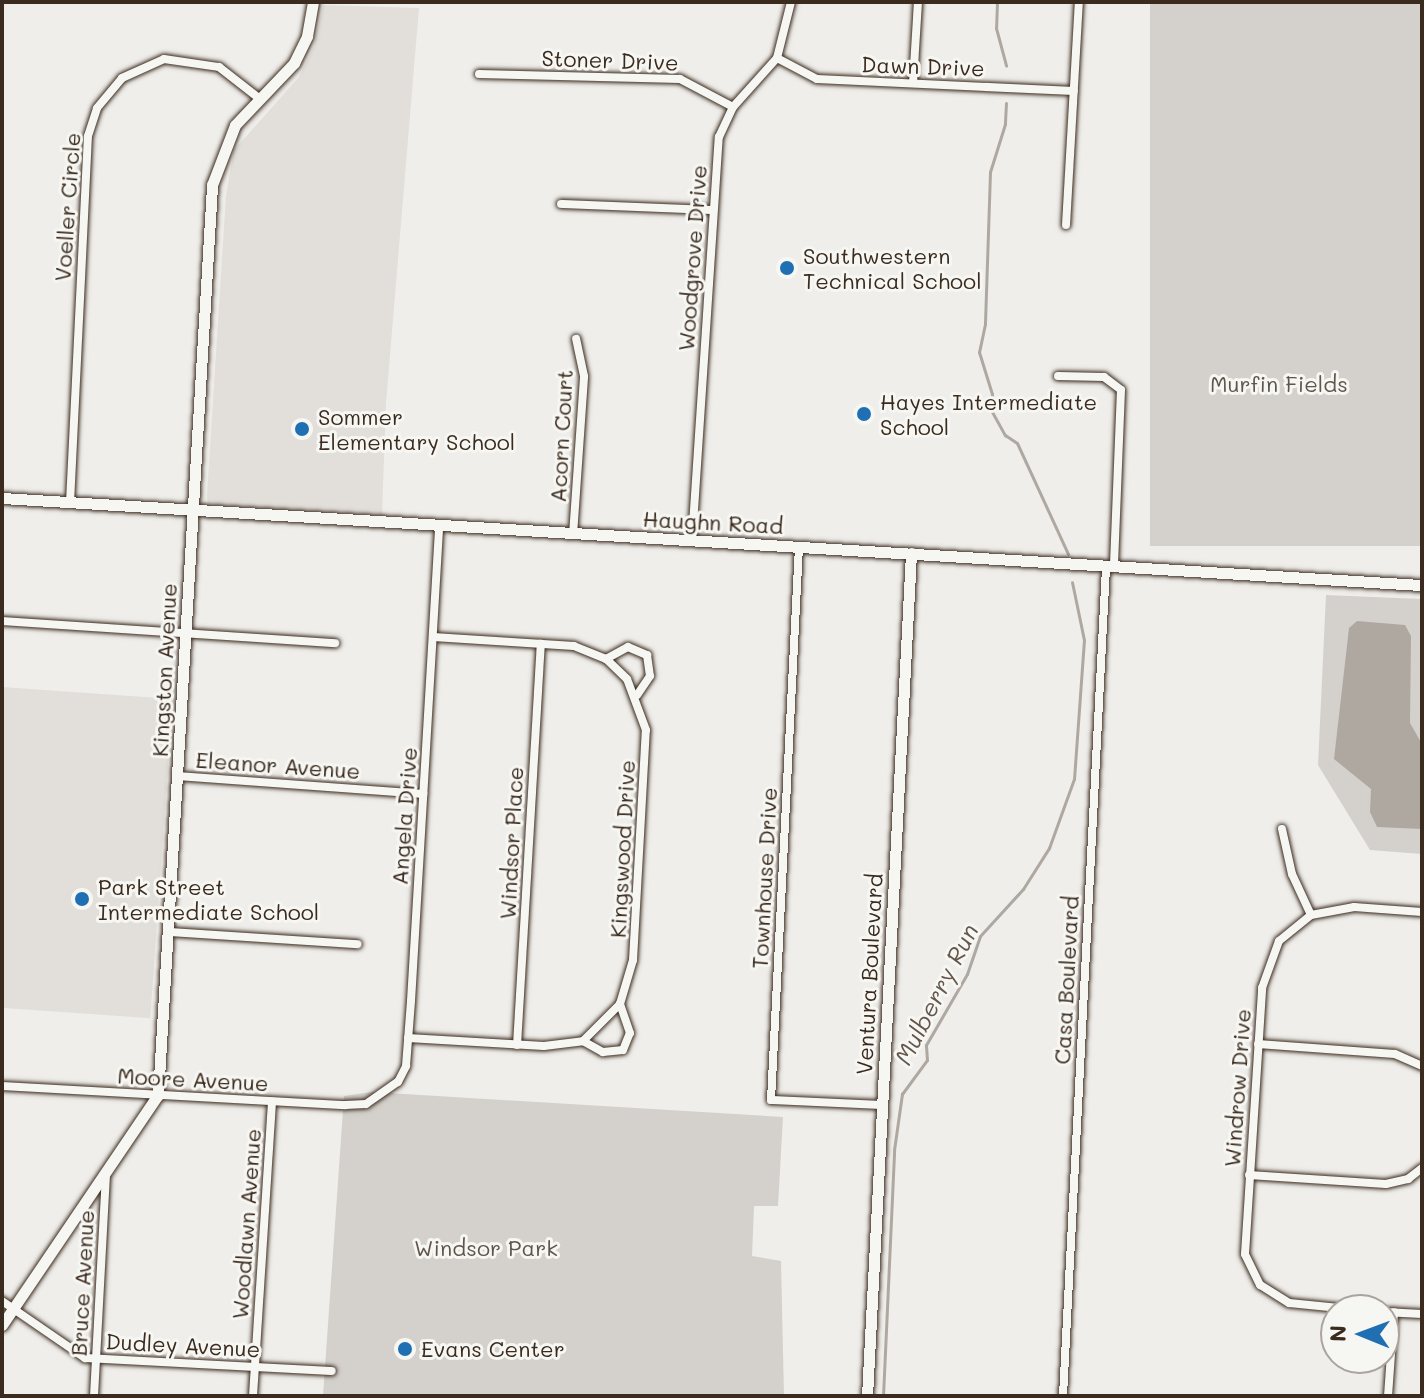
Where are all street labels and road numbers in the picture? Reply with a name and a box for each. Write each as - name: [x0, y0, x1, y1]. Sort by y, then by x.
- street label: Stoner Drive: [541, 44, 679, 76]
- street label: Dawn Drive: [861, 51, 985, 81]
- street label: Voeller Circle: [49, 132, 85, 282]
- street label: Woodgrove Drive: [672, 164, 712, 352]
- street label: Acorn Court: [544, 369, 578, 503]
- street label: Haughn Road: [642, 505, 784, 539]
- street label: Kingston Avenue: [146, 583, 182, 757]
- street label: Eleanor Avenue: [195, 746, 361, 784]
- street label: Angela Drive: [386, 746, 422, 886]
- street label: Kingswood Drive: [604, 759, 640, 939]
- street label: Windsor Place: [494, 766, 528, 920]
- street label: Townhouse Drive: [746, 787, 782, 969]
- street label: Ventura Boulevard: [851, 873, 887, 1075]
- street label: Casa Boulevard: [1048, 895, 1084, 1065]
- street label: Windrow Drive: [1218, 1008, 1256, 1168]
- street label: Moore Avenue: [117, 1062, 269, 1096]
- street label: Woodlawn Avenue: [226, 1128, 266, 1320]
- street label: Bruce Avenue: [65, 1209, 99, 1357]
- street label: Dudley Avenue: [105, 1328, 261, 1362]

